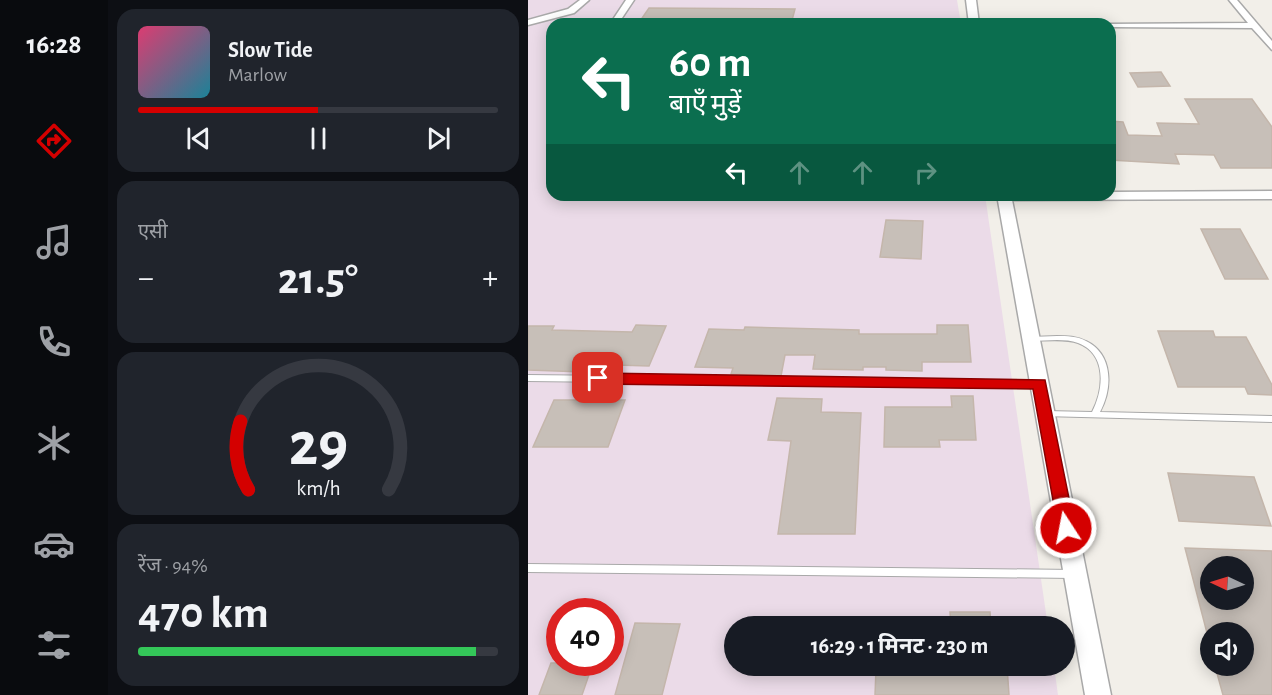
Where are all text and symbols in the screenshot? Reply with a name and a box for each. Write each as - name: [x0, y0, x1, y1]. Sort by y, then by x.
- text: 16:28: [27, 31, 81, 58]
- text: Slow Tide: [228, 39, 313, 61]
- icon: left: [570, 42, 648, 120]
- text: 60 m: [669, 42, 751, 84]
- text: Marlow: [228, 65, 287, 85]
- text: बाएँ मुड़ें: [669, 91, 741, 118]
- icon: directions: [33, 120, 75, 162]
- icon: previous: [182, 122, 215, 155]
- icon: pause: [302, 122, 335, 155]
- icon: next: [422, 122, 455, 155]
- icon: left: [720, 156, 753, 189]
- icon: ahead: [783, 156, 816, 189]
- icon: ahead: [846, 156, 879, 189]
- icon: right: [909, 156, 942, 189]
- icon: music: [33, 221, 75, 263]
- text: एसी: [138, 222, 168, 242]
- text: 21.5°: [278, 257, 358, 302]
- text: −: [138, 262, 154, 295]
- text: +: [482, 262, 498, 295]
- icon: phone: [33, 321, 75, 363]
- pin: [572, 352, 623, 403]
- icon: arrive: [581, 361, 614, 394]
- text: 29: [288, 414, 348, 476]
- icon: climate: [33, 422, 75, 464]
- text: km/h: [296, 479, 340, 500]
- position arrow: [1034, 496, 1098, 560]
- icon: car: [33, 523, 75, 565]
- text: रेंज · 94%: [138, 556, 208, 576]
- north arrow: [1200, 556, 1254, 610]
- map controls: [1200, 556, 1254, 676]
- text: 470 km: [138, 591, 269, 636]
- speed limit sign: 40: [546, 598, 624, 676]
- button: sound: [1200, 622, 1254, 676]
- icon: filters: [33, 624, 75, 666]
- text: 16:29 · 1 मिनट · 230 m: [811, 635, 988, 657]

